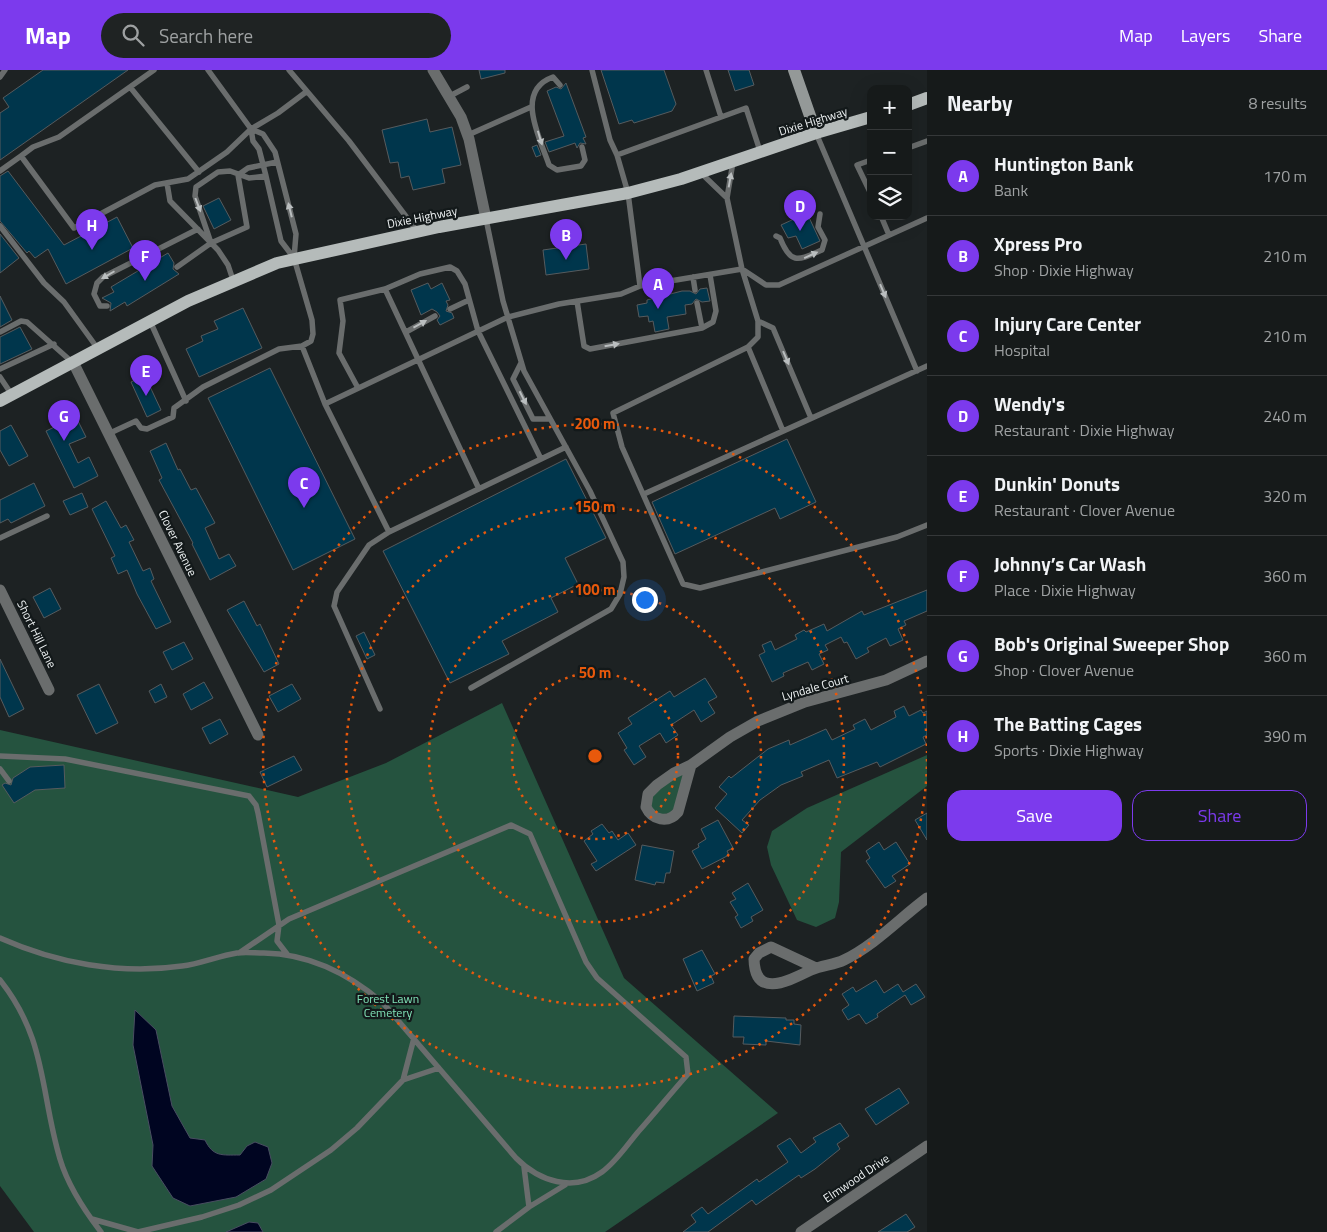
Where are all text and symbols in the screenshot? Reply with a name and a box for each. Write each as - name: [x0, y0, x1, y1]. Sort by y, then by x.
- search box: [101, 13, 451, 58]
- text: Map: [25, 17, 71, 53]
- icon: search: [119, 21, 147, 49]
- text: Search here: [159, 21, 253, 50]
- text: Map: [1119, 22, 1153, 49]
- text: Layers: [1181, 22, 1230, 49]
- text: Share: [1258, 22, 1302, 49]
- map controls: [867, 85, 912, 220]
- button: +: [867, 85, 912, 130]
- text: Nearby: [947, 87, 1012, 119]
- text: 8 results: [1248, 91, 1307, 115]
- street label: Dixie Highway: [776, 101, 850, 140]
- one-way arrow: [537, 130, 545, 145]
- button: −: [867, 130, 912, 175]
- text: Huntington Bank: [994, 149, 1134, 178]
- text: A: [958, 164, 968, 188]
- text: 170 m: [1263, 164, 1307, 188]
- one-way arrow: [726, 171, 734, 187]
- button: layers: [867, 175, 912, 220]
- text: Bank: [994, 178, 1028, 202]
- pin: D: [784, 190, 816, 231]
- one-way arrow: [195, 198, 203, 212]
- street label: Dixie Highway: [385, 201, 459, 233]
- one-way arrow: [286, 203, 294, 218]
- pin: H: [76, 209, 108, 250]
- pin: B: [550, 219, 582, 260]
- text: Xpress Pro: [994, 229, 1082, 258]
- pin: F: [129, 240, 161, 281]
- text: B: [958, 244, 968, 268]
- text: 210 m: [1263, 244, 1307, 268]
- one-way arrow: [804, 250, 818, 258]
- text: Shop · Dixie Highway: [994, 258, 1134, 282]
- pin: A: [642, 268, 674, 309]
- one-way arrow: [101, 271, 115, 280]
- one-way arrow: [880, 284, 888, 299]
- text: Injury Care Center: [994, 309, 1141, 338]
- one-way arrow: [414, 320, 427, 329]
- text: C: [959, 324, 967, 348]
- text: 210 m: [1263, 324, 1307, 348]
- text: Hospital: [994, 338, 1050, 362]
- one-way arrow: [604, 340, 620, 348]
- one-way arrow: [782, 351, 790, 365]
- pin: E: [130, 355, 162, 396]
- text: Wendy's: [994, 389, 1065, 418]
- one-way arrow: [519, 391, 527, 406]
- pin: G: [48, 400, 80, 441]
- text: D: [958, 404, 968, 428]
- text: 240 m: [1263, 404, 1307, 428]
- text: 200 m: [574, 412, 616, 435]
- text: Restaurant · Dixie Highway: [994, 418, 1175, 442]
- pin: C: [288, 467, 320, 508]
- text: Dunkin' Donuts: [994, 469, 1120, 498]
- text: E: [959, 484, 967, 508]
- text: 320 m: [1263, 484, 1307, 508]
- text: 150 m: [574, 495, 616, 518]
- text: Restaurant · Clover Avenue: [994, 498, 1175, 522]
- street label: Clover Avenue: [154, 507, 202, 579]
- text: Johnny’s Car Wash: [994, 549, 1146, 578]
- text: F: [959, 564, 967, 588]
- text: 360 m: [1263, 564, 1307, 588]
- text: 100 m: [574, 578, 616, 601]
- text: Place · Dixie Highway: [994, 578, 1136, 602]
- your location: [632, 587, 658, 613]
- street label: Short Hill Lane: [12, 597, 62, 671]
- text: Bob's Original Sweeper Shop: [994, 629, 1229, 658]
- text: G: [958, 644, 968, 668]
- text: 360 m: [1263, 644, 1307, 668]
- text: Shop · Clover Avenue: [994, 658, 1134, 682]
- text: 50 m: [579, 661, 611, 684]
- street label: Lyndale Court: [779, 668, 851, 706]
- text: The Batting Cages: [994, 709, 1142, 738]
- text: H: [958, 724, 968, 748]
- text: 390 m: [1263, 724, 1307, 748]
- text: Sports · Dixie Highway: [994, 738, 1144, 762]
- centre of rings: [586, 747, 604, 765]
- button: Save: [947, 790, 1122, 841]
- button: Share: [1132, 790, 1307, 841]
- park label: Forest Lawn Cemetery: [357, 989, 419, 1022]
- street label: Elmwood Drive: [819, 1149, 893, 1207]

